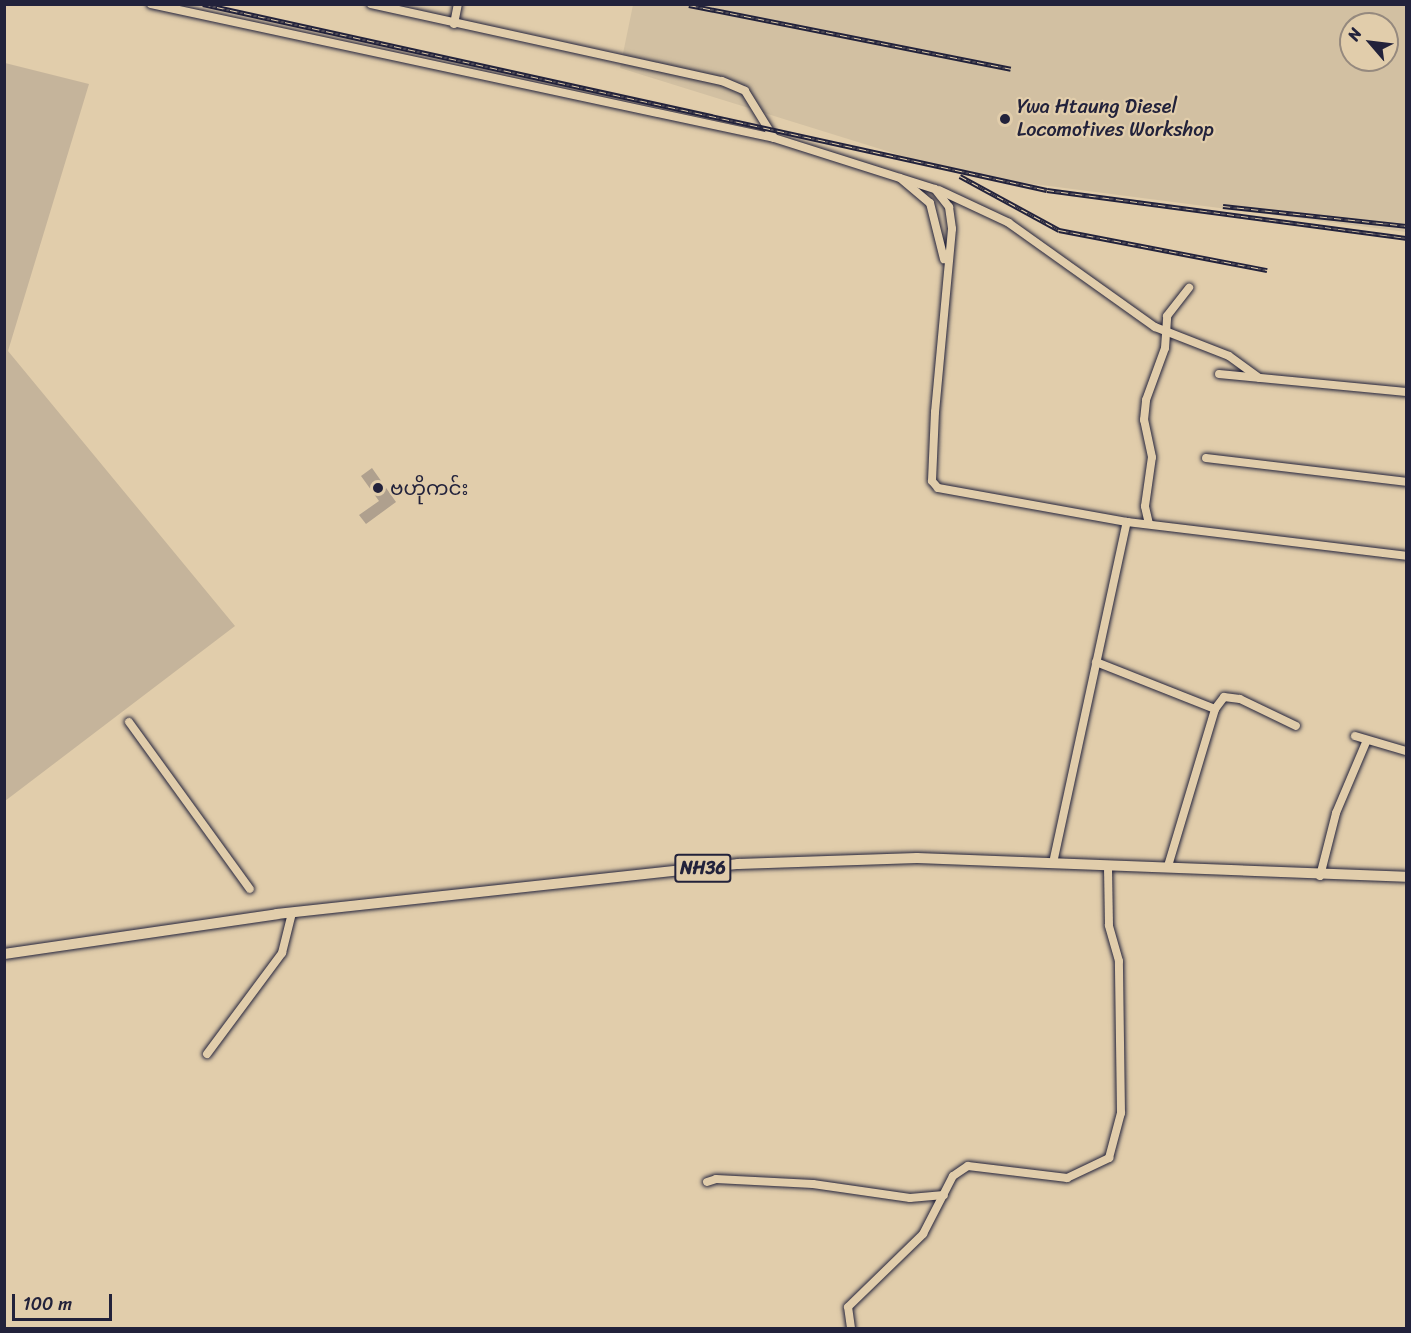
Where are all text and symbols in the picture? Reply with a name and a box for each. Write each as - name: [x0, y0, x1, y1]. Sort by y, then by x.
- north arrow: [1339, 12, 1399, 72]
- text: N: [1339, 23, 1370, 46]
- place label: Ywa Htaung Diesel Locomotives Workshop: [1017, 95, 1213, 142]
- marker: Ywa Htaung Diesel Locomotives Workshop: [998, 112, 1012, 126]
- place label: ဗဟိုကင်း: [390, 476, 468, 500]
- marker: ဗဟိုကင်း: [371, 481, 385, 495]
- road number: NH36: [673, 853, 733, 883]
- scale bar: [15, 1282, 116, 1320]
- text: 100 m: [23, 1288, 72, 1320]

